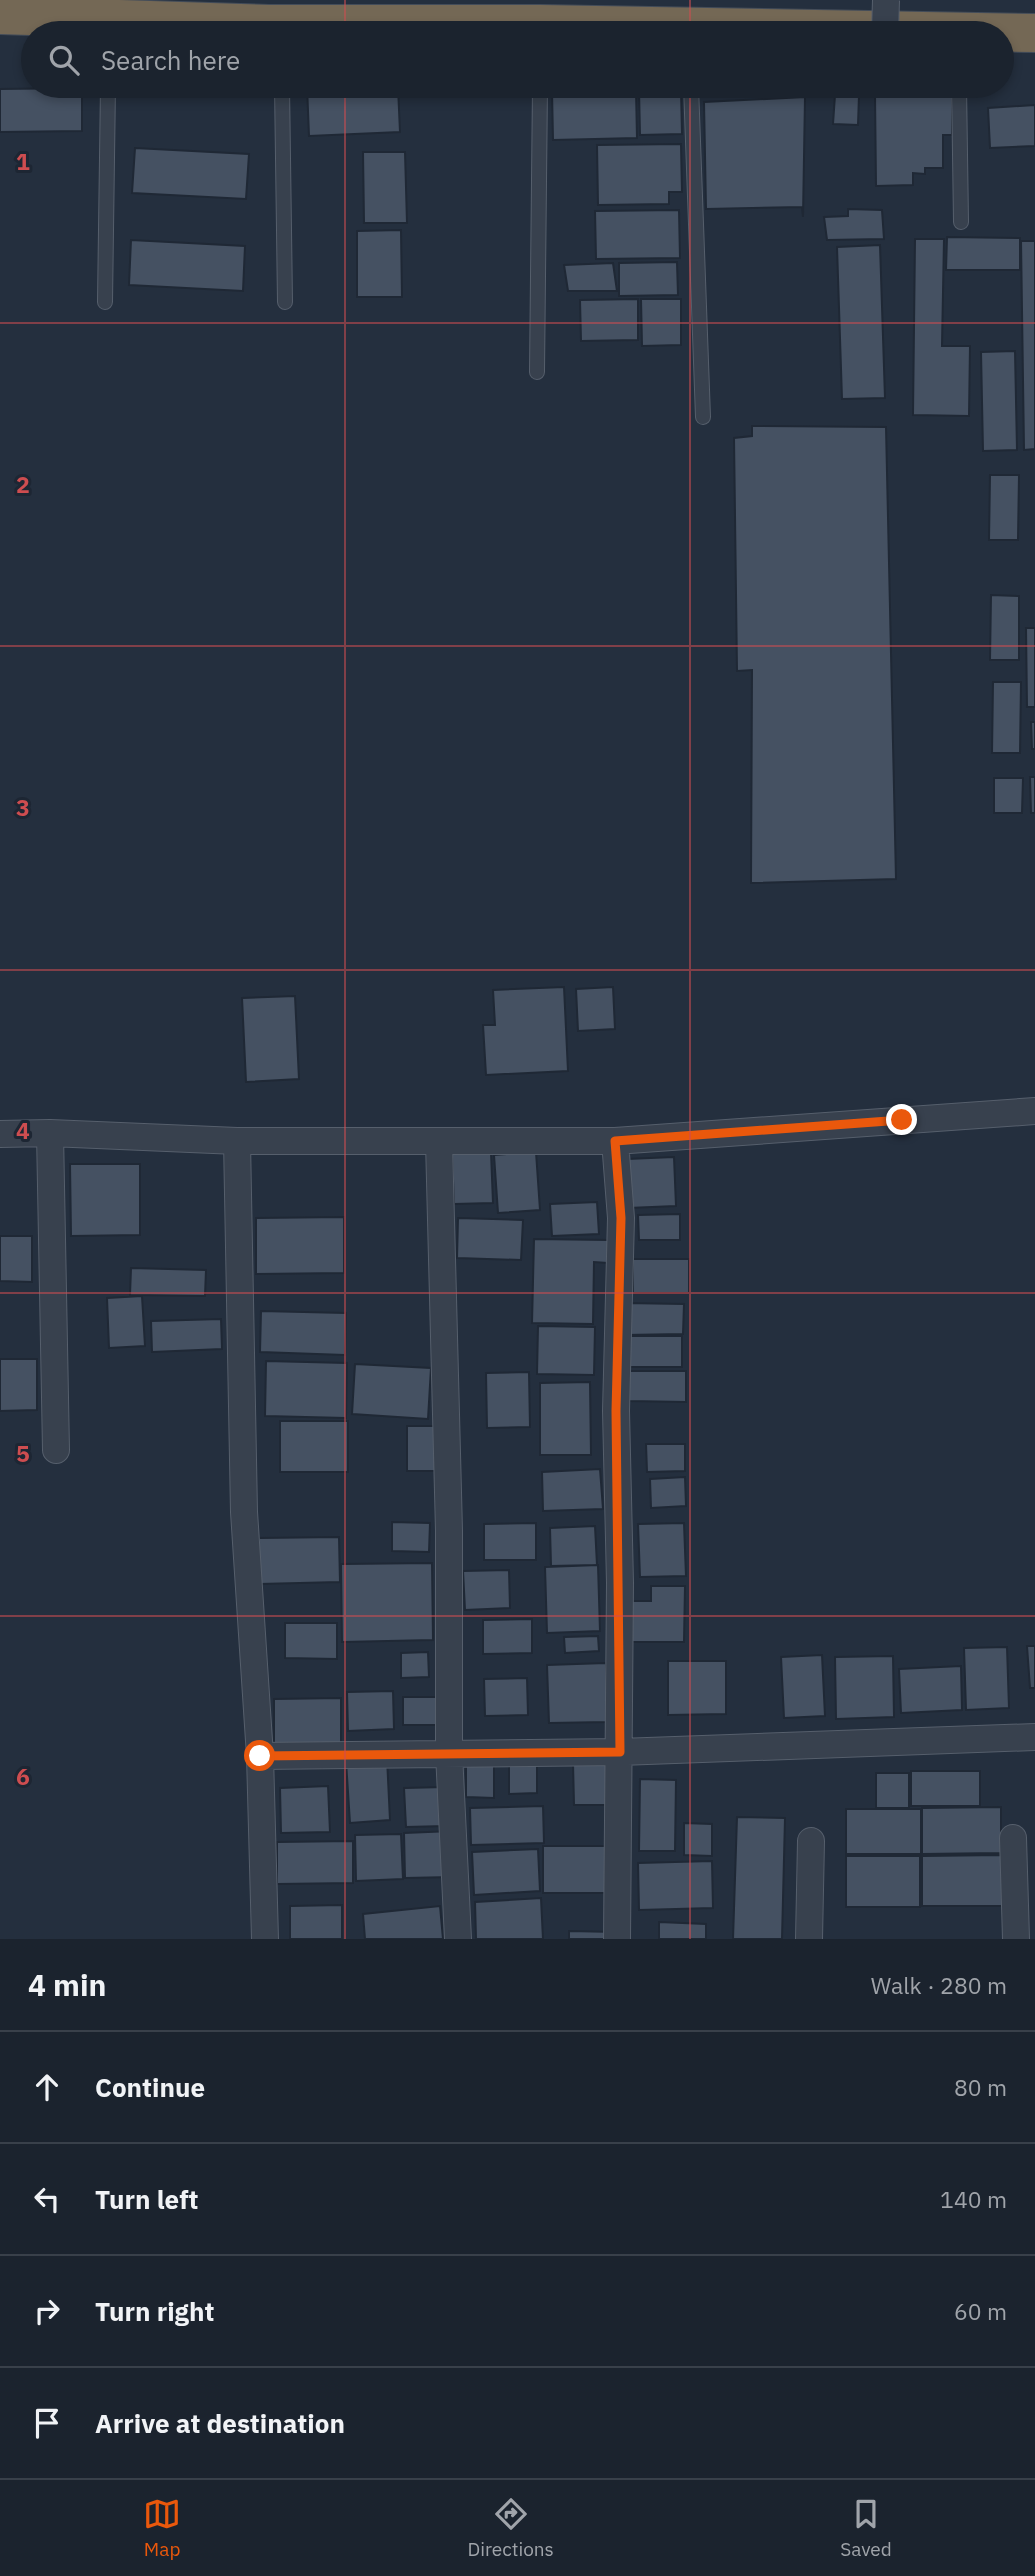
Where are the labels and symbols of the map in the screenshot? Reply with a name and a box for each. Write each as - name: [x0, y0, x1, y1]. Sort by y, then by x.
- text: 1: [16, 146, 30, 176]
- text: 2: [16, 469, 30, 499]
- text: 3: [16, 792, 30, 822]
- route end: [886, 1104, 917, 1135]
- text: 4: [16, 1115, 30, 1145]
- text: 5: [16, 1438, 30, 1468]
- route start: [244, 1740, 275, 1771]
- text: 6: [16, 1761, 30, 1791]

